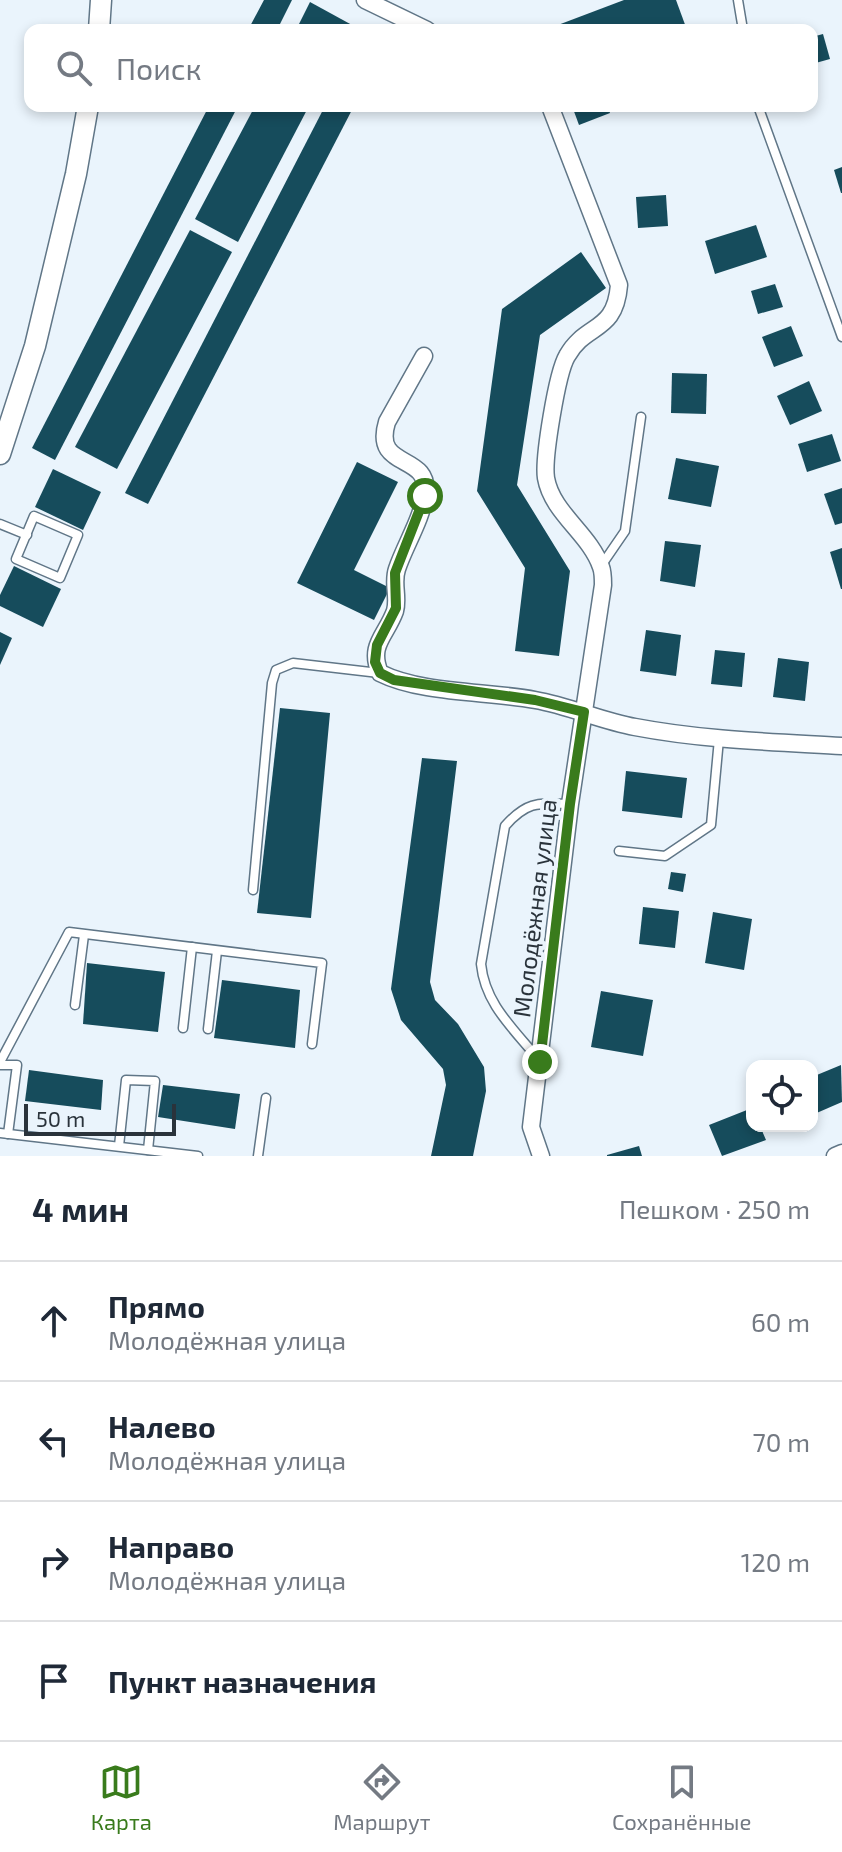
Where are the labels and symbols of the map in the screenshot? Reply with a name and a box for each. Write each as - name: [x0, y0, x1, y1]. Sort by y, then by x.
- route start: [407, 478, 443, 514]
- street label: Молодёжная улица: [506, 797, 563, 1019]
- route end: [522, 1044, 558, 1080]
- scale bar: [24, 1100, 176, 1136]

